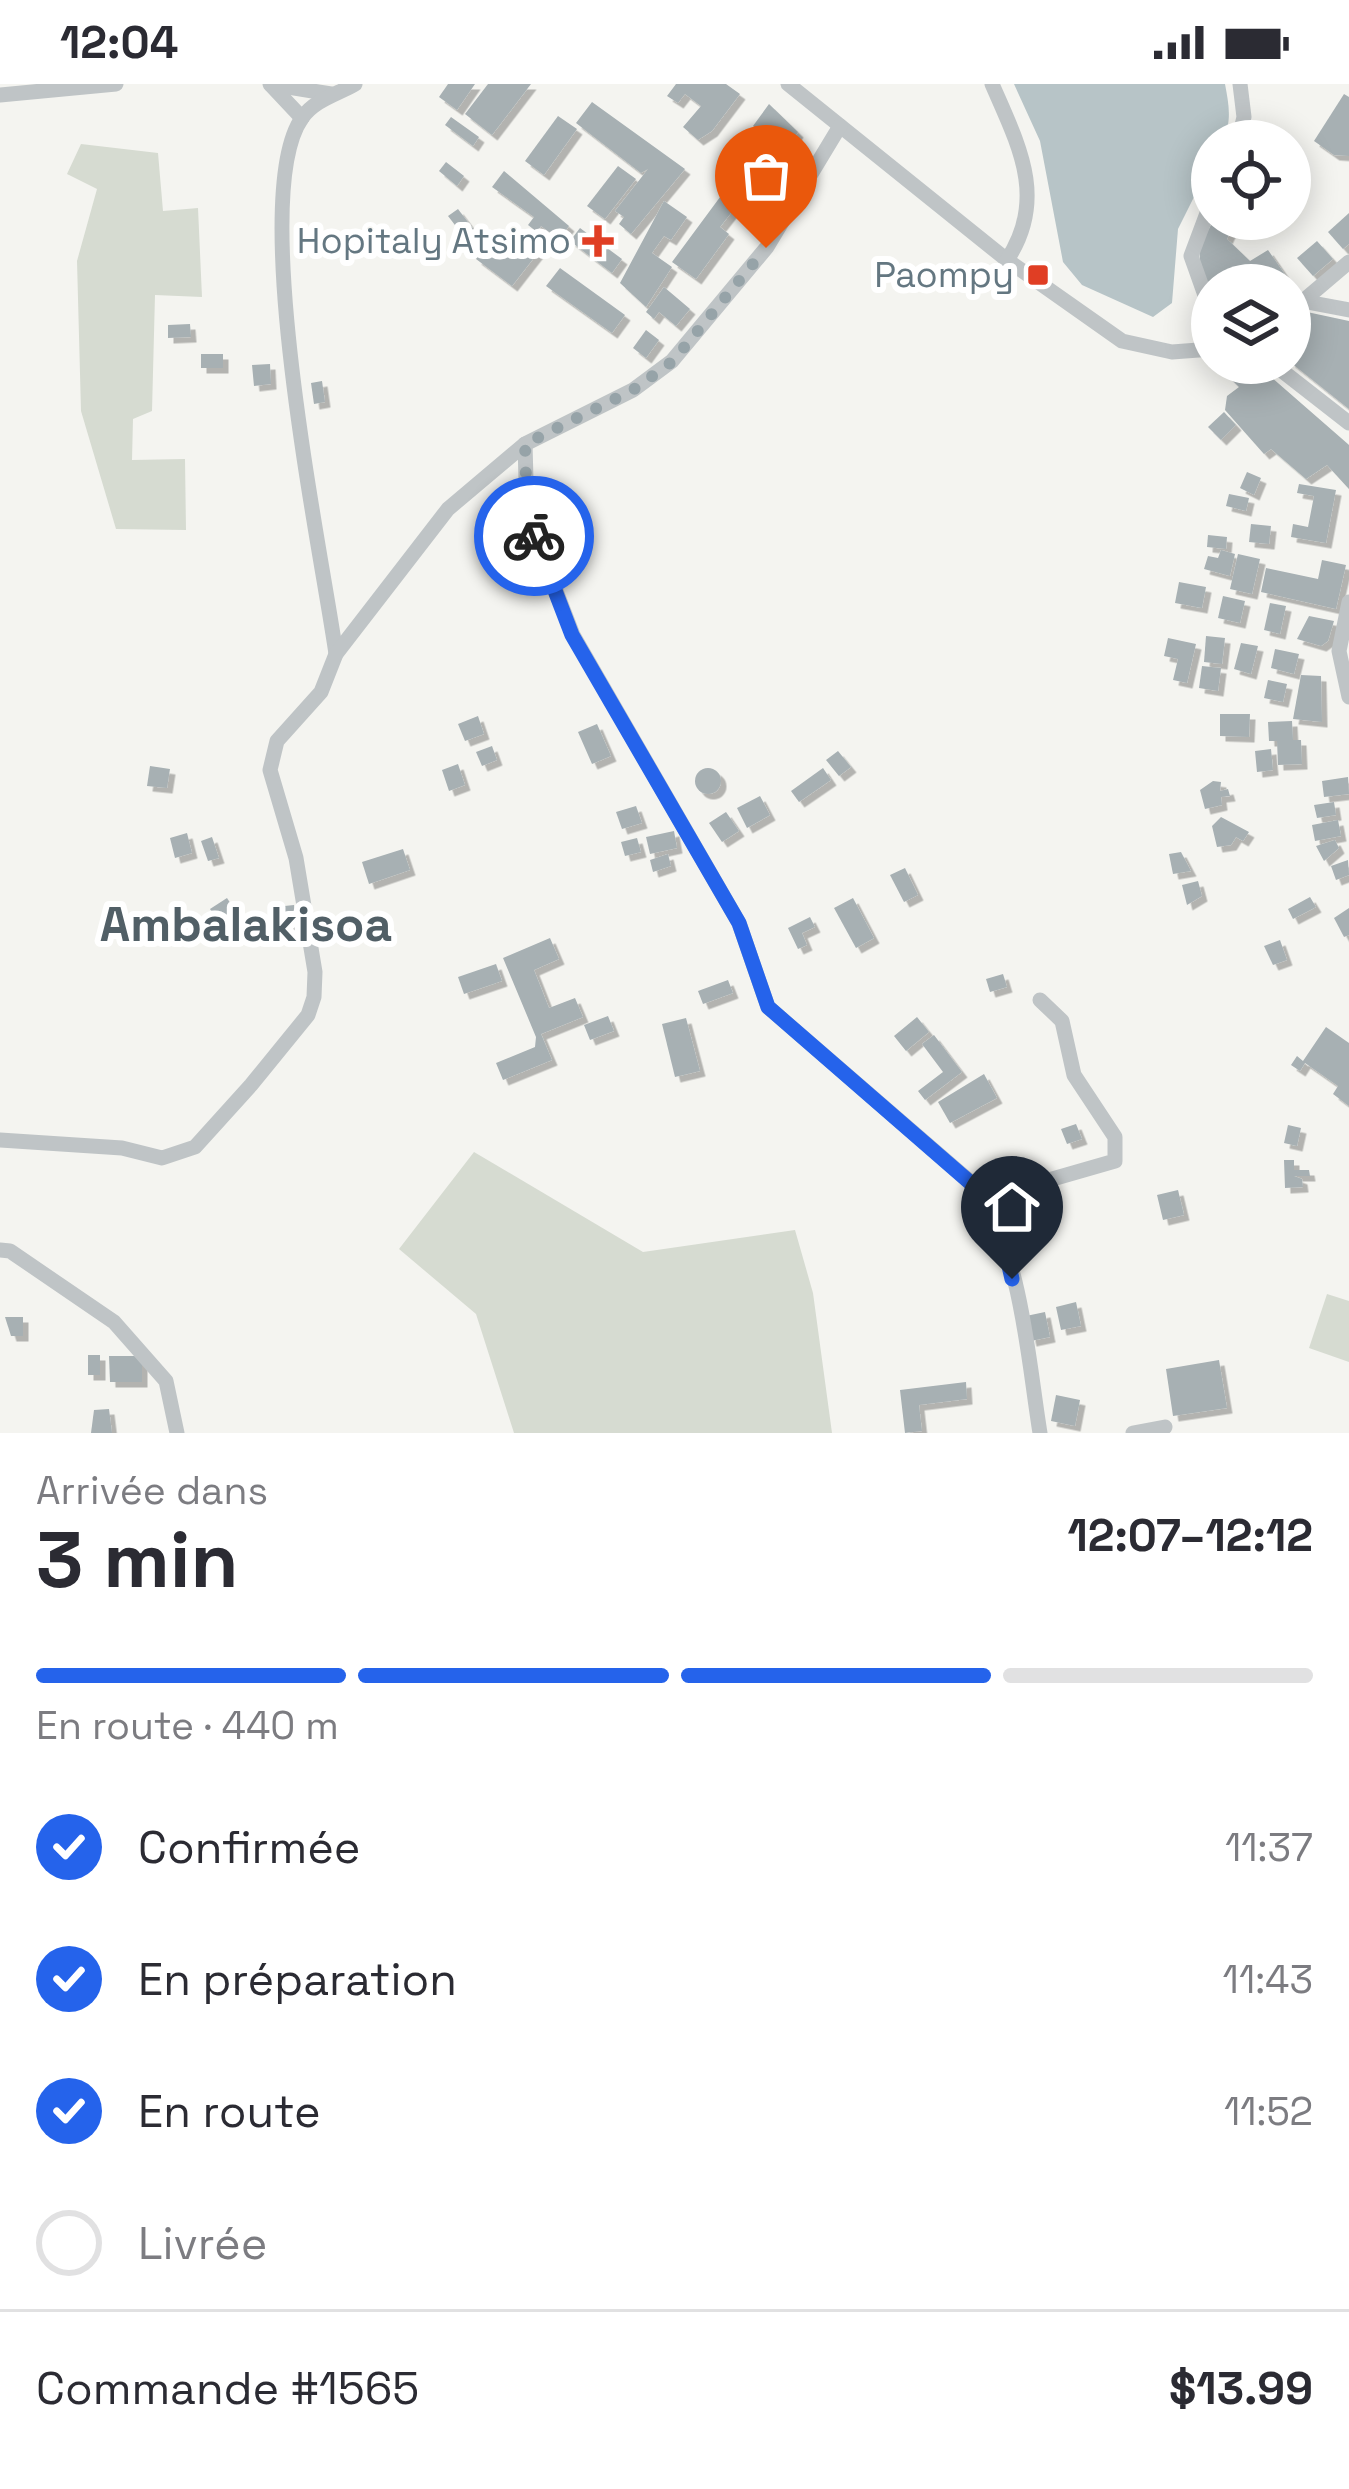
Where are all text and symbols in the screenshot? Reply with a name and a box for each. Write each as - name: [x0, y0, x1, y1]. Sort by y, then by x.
- text: 12:04: [60, 14, 178, 71]
- map controls: [1191, 120, 1311, 384]
- button: locate: [1191, 120, 1311, 240]
- pin: [715, 125, 817, 248]
- icon: bag: [733, 143, 799, 209]
- place label: Hopitaly Atsimo: [297, 218, 571, 264]
- marker: Hopitaly Atsimo: [582, 225, 614, 257]
- place label: Paompy: [874, 252, 1014, 298]
- marker: Paompy: [1025, 262, 1051, 288]
- button: layers: [1191, 264, 1311, 384]
- courier: [474, 476, 594, 596]
- icon: bike: [501, 503, 567, 569]
- district label: Ambalakisoa: [100, 894, 392, 955]
- pin: [961, 1156, 1063, 1279]
- icon: home: [979, 1174, 1045, 1240]
- text: Arrivée dans: [36, 1466, 268, 1515]
- text: 12:07–12:12: [1067, 1507, 1313, 1564]
- text: 3 min: [36, 1510, 239, 1610]
- text: En route · 440 m: [36, 1701, 339, 1750]
- icon: check: [36, 1814, 102, 1880]
- text: Confirmée: [138, 1819, 360, 1876]
- text: 11:37: [1225, 1823, 1313, 1872]
- icon: check: [36, 1946, 102, 2012]
- text: En préparation: [138, 1951, 457, 2008]
- text: 11:43: [1223, 1955, 1313, 2004]
- icon: check: [36, 2078, 102, 2144]
- text: En route: [138, 2083, 321, 2140]
- text: 11:52: [1224, 2087, 1313, 2136]
- text: Livrée: [138, 2215, 267, 2272]
- text: Commande #1565: [36, 2360, 419, 2417]
- text: $13.99: [1169, 2360, 1313, 2417]

